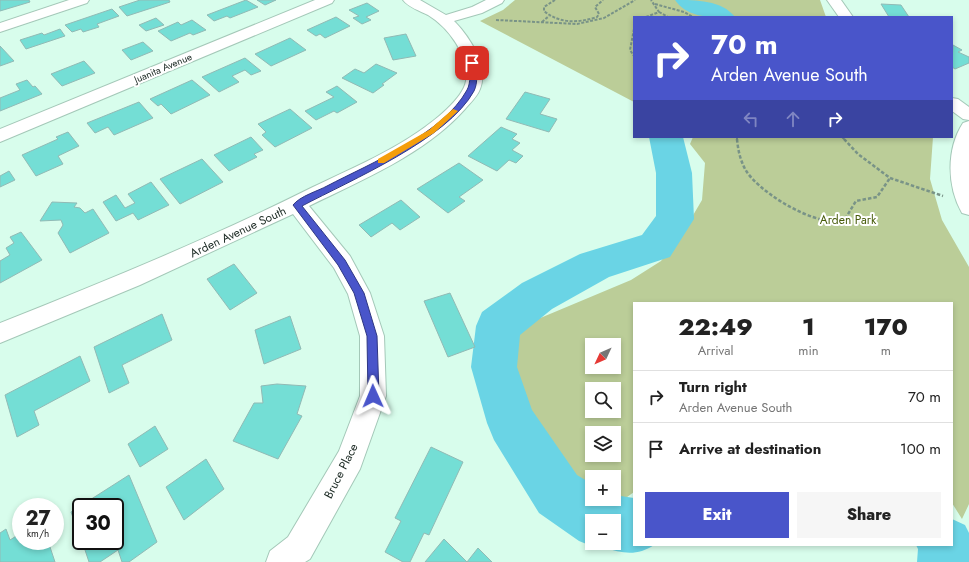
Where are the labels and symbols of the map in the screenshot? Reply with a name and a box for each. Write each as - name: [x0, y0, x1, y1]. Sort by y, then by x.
- pin: [455, 46, 489, 80]
- street label: Juanita Avenue: [130, 49, 194, 88]
- street label: Arden Avenue South: [187, 202, 289, 262]
- park label: Arden Park: [820, 211, 877, 229]
- north arrow: [585, 338, 621, 374]
- position arrow: [352, 375, 394, 417]
- street label: Bruce Place: [319, 440, 363, 502]
- speed limit sign: 30: [72, 498, 124, 550]

